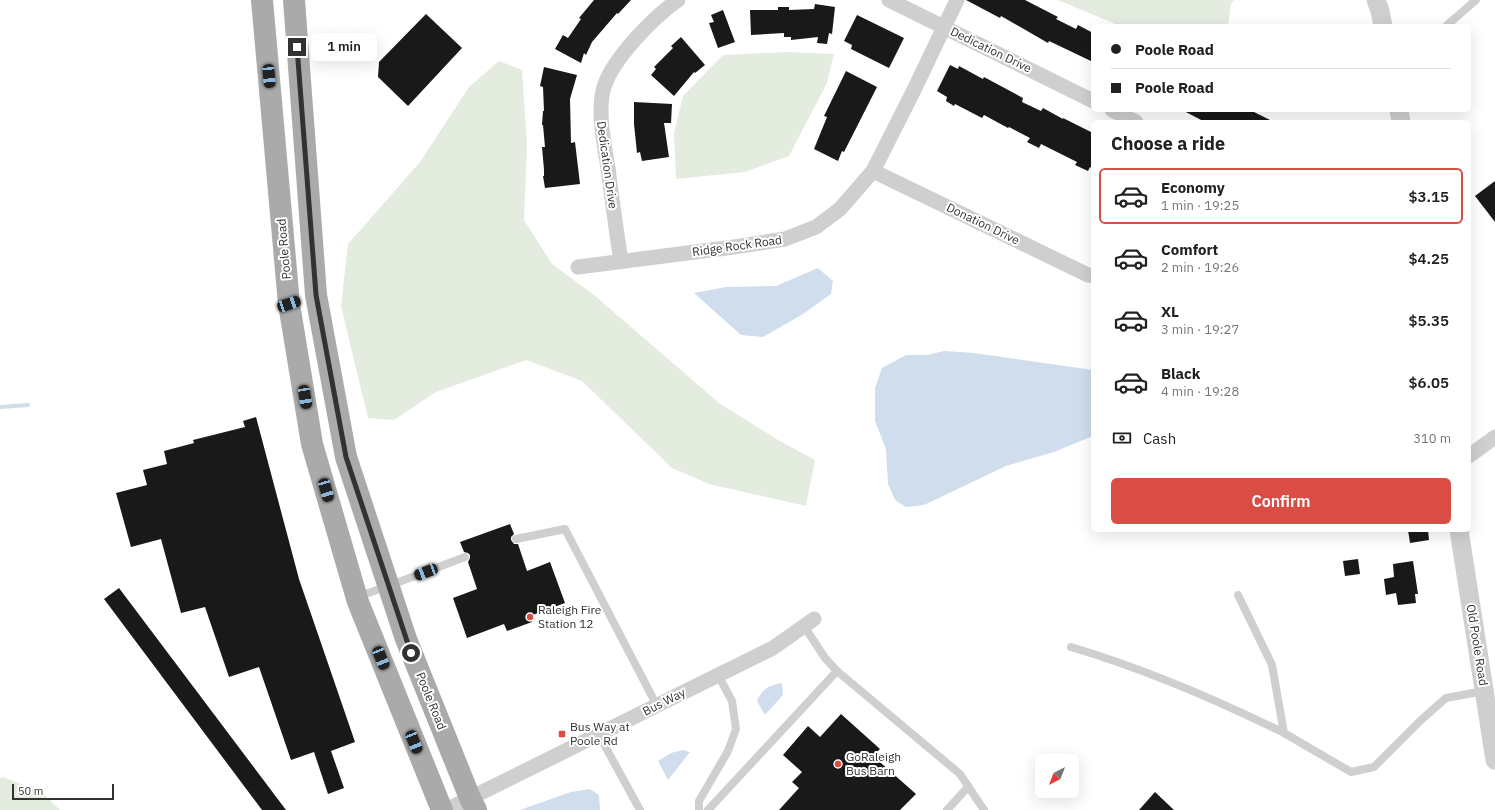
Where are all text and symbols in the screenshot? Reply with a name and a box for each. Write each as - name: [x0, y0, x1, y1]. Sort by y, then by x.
- street label: Dedication Drive: [948, 23, 1035, 76]
- callout: 1 min: [311, 33, 377, 61]
- route end: [288, 38, 306, 56]
- text: 1 min: [327, 38, 361, 55]
- text: Poole Road: [1135, 40, 1214, 59]
- car: [262, 64, 276, 88]
- text: Poole Road: [1135, 78, 1214, 97]
- street label: Dedication Drive: [594, 120, 621, 210]
- text: Choose a ride: [1111, 132, 1225, 155]
- icon: car: [1113, 178, 1149, 214]
- text: Economy: [1161, 178, 1225, 197]
- text: $3.15: [1409, 187, 1449, 206]
- text: 1 min · 19:25: [1161, 197, 1239, 214]
- street label: Donation Drive: [944, 199, 1023, 248]
- street label: Poole Road: [273, 218, 294, 280]
- street label: Ridge Rock Road: [691, 232, 783, 259]
- icon: car: [1113, 240, 1149, 276]
- text: Comfort: [1161, 240, 1218, 259]
- text: $4.25: [1409, 249, 1449, 268]
- text: 2 min · 19:26: [1161, 259, 1239, 276]
- car: [276, 295, 302, 313]
- icon: car: [1113, 302, 1149, 338]
- text: XL: [1161, 302, 1179, 321]
- text: $5.35: [1409, 311, 1449, 330]
- text: 3 min · 19:27: [1161, 321, 1239, 338]
- icon: car: [1113, 364, 1149, 400]
- text: Black: [1161, 364, 1201, 383]
- text: $6.05: [1409, 373, 1449, 392]
- text: 4 min · 19:28: [1161, 383, 1239, 400]
- car: [297, 384, 313, 410]
- icon: cash: [1111, 427, 1133, 449]
- text: Cash: [1143, 429, 1176, 448]
- text: 310 m: [1413, 430, 1451, 447]
- car: [317, 477, 335, 503]
- button: Confirm: [1111, 478, 1451, 524]
- car: [413, 562, 439, 582]
- place label: Raleigh Fire Station 12: [538, 602, 602, 631]
- street label: Old Poole Road: [1464, 603, 1491, 687]
- marker: Raleigh Fire Station 12: [525, 612, 535, 622]
- route start: [402, 644, 420, 662]
- car: [371, 645, 391, 671]
- street label: Poole Road: [413, 670, 450, 732]
- street label: Bus Way: [640, 684, 688, 719]
- place label: Bus Way at Poole Rd: [570, 719, 630, 748]
- car: [404, 729, 424, 755]
- marker: Bus Way at Poole Rd: [557, 729, 567, 739]
- place label: GoRaleigh Bus Barn: [846, 749, 901, 778]
- north arrow: [1035, 754, 1079, 798]
- map controls: [1035, 754, 1079, 798]
- marker: GoRaleigh Bus Barn: [833, 759, 843, 769]
- scale bar: [12, 782, 114, 801]
- text: 50 m: [18, 784, 43, 798]

